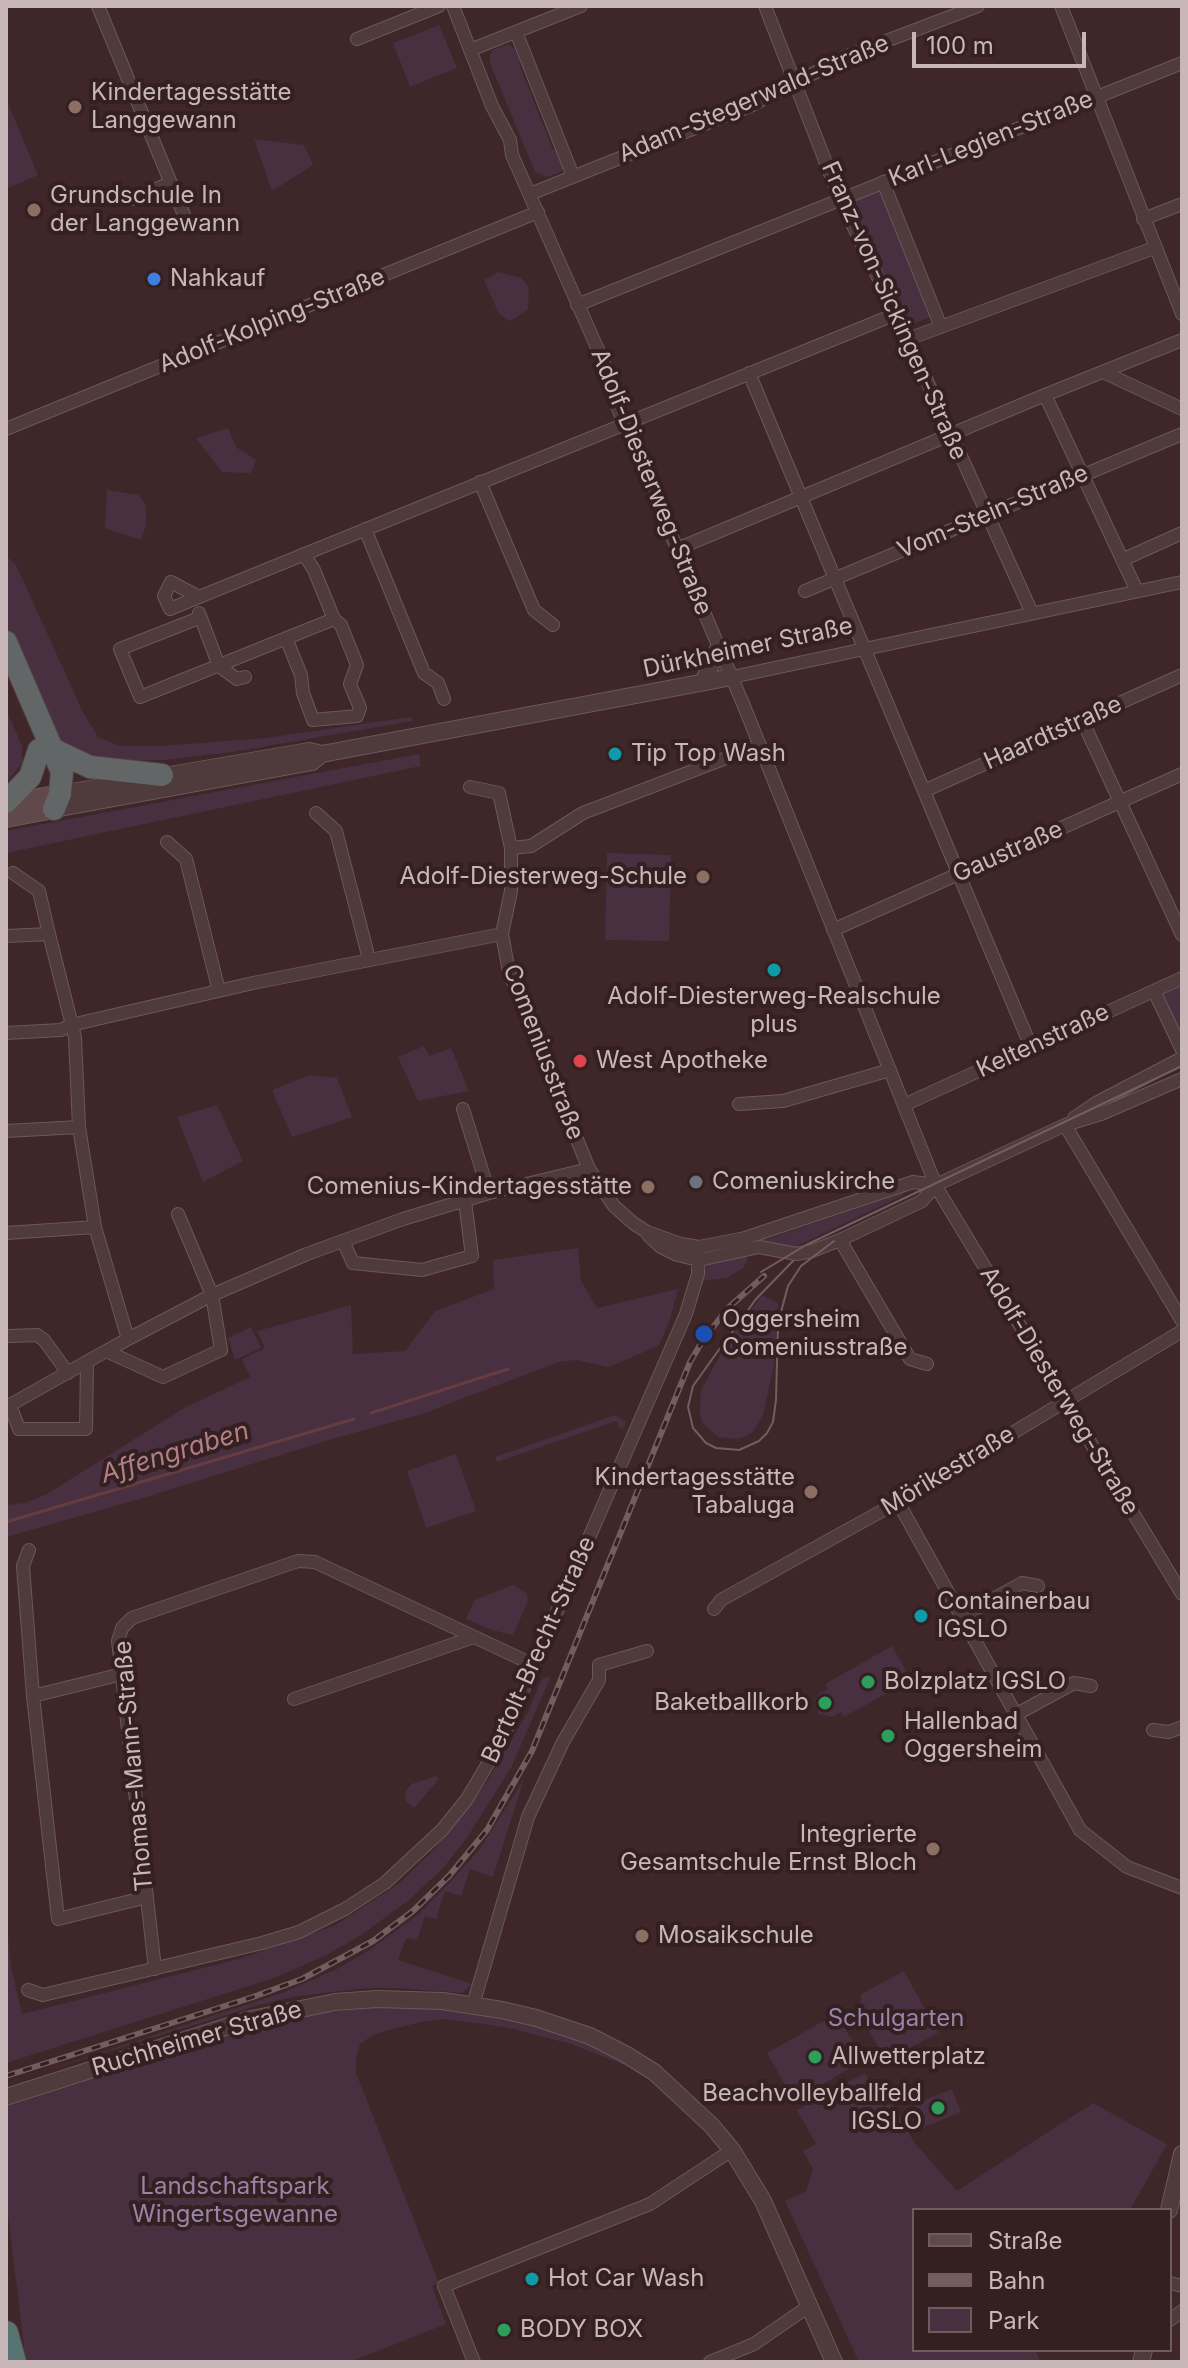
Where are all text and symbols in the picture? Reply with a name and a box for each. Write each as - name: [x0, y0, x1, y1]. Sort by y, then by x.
- scale bar: [916, 16, 1090, 66]
- street label: Adam-Stegerwald-Straße: [614, 29, 894, 169]
- text: 100 m: [926, 31, 994, 60]
- place label: Kindertagesstätte Langgewann: [91, 79, 291, 135]
- street label: Karl-Legien-Straße: [885, 85, 1097, 193]
- marker: Kindertagesstätte Langgewann: [66, 98, 84, 116]
- street label: Franz-von-Sickingen-Straße: [815, 157, 973, 465]
- place label: Grundschule In der Langgewann: [50, 182, 240, 238]
- marker: Grundschule In der Langgewann: [25, 201, 43, 219]
- street label: Adolf-Kolping-Straße: [155, 262, 389, 380]
- place label: Nahkauf: [170, 265, 265, 293]
- marker: Nahkauf: [145, 270, 163, 288]
- street label: Adolf-Diesterweg-Straße: [584, 345, 718, 619]
- street label: Vom-Stein-Straße: [893, 459, 1093, 565]
- street label: Dürkheimer Straße: [641, 612, 855, 684]
- street label: Haardtstraße: [980, 690, 1126, 776]
- place label: Tip Top Wash: [631, 740, 786, 768]
- marker: Tip Top Wash: [606, 745, 624, 763]
- street label: Gaustraße: [949, 815, 1067, 889]
- place label: Adolf-Diesterweg-Schule: [399, 863, 687, 891]
- marker: Adolf-Diesterweg-Schule: [694, 868, 712, 886]
- street label: Comeniusstraße: [496, 960, 590, 1144]
- marker: Adolf-Diesterweg-Realschule plus: [765, 961, 783, 979]
- place label: Adolf-Diesterweg-Realschule plus: [607, 983, 941, 1039]
- street label: Keltenstraße: [972, 998, 1114, 1084]
- place label: West Apotheke: [596, 1047, 768, 1075]
- marker: West Apotheke: [571, 1052, 589, 1070]
- place label: Comeniuskirche: [712, 1168, 895, 1196]
- place label: Comenius-Kindertagesstätte: [307, 1173, 632, 1201]
- marker: Comeniuskirche: [687, 1173, 705, 1191]
- marker: Comenius-Kindertagesstätte: [639, 1178, 657, 1196]
- street label: Adolf-Diesterweg-Straße: [973, 1262, 1145, 1520]
- place label: Oggersheim Comeniusstraße: [722, 1306, 908, 1362]
- marker: Oggersheim Comeniusstraße: [693, 1323, 715, 1345]
- water label: Affengraben: [97, 1416, 253, 1490]
- street label: Mörikestraße: [876, 1420, 1020, 1522]
- place label: Kindertagesstätte Tabaluga: [595, 1464, 795, 1520]
- marker: Kindertagesstätte Tabaluga: [802, 1483, 820, 1501]
- street label: Bertolt-Brecht-Straße: [476, 1532, 602, 1768]
- place label: Containerbau IGSLO: [937, 1588, 1091, 1644]
- marker: Containerbau IGSLO: [912, 1607, 930, 1625]
- street label: Thomas-Mann-Straße: [109, 1640, 159, 1892]
- place label: Bolzplatz IGSLO: [884, 1668, 1066, 1696]
- marker: Bolzplatz IGSLO: [859, 1673, 877, 1691]
- place label: Baketballkorb: [654, 1689, 809, 1717]
- marker: Baketballkorb: [816, 1694, 834, 1712]
- place label: Hallenbad Oggersheim: [904, 1708, 1043, 1764]
- marker: Hallenbad Oggersheim: [879, 1727, 897, 1745]
- place label: Integrierte Gesamtschule Ernst Bloch: [620, 1821, 917, 1877]
- marker: Integrierte Gesamtschule Ernst Bloch: [924, 1840, 942, 1858]
- place label: Mosaikschule: [658, 1922, 814, 1950]
- marker: Mosaikschule: [633, 1927, 651, 1945]
- street label: Ruchheimer Straße: [89, 1995, 305, 2083]
- park label: Schulgarten: [828, 2005, 964, 2033]
- place label: Allwetterplatz: [831, 2043, 986, 2071]
- marker: Allwetterplatz: [806, 2048, 824, 2066]
- place label: Beachvolleyballfeld IGSLO: [702, 2080, 922, 2136]
- marker: Beachvolleyballfeld IGSLO: [929, 2099, 947, 2117]
- park label: Landschaftspark Wingertsgewanne: [132, 2173, 338, 2229]
- legend: [912, 2208, 1172, 2352]
- text: Straße: [988, 2226, 1063, 2255]
- place label: Hot Car Wash: [548, 2265, 704, 2293]
- text: Bahn: [988, 2266, 1046, 2295]
- marker: Hot Car Wash: [523, 2270, 541, 2288]
- text: Park: [988, 2306, 1039, 2335]
- place label: BODY BOX: [520, 2316, 643, 2344]
- marker: BODY BOX: [495, 2321, 513, 2339]

